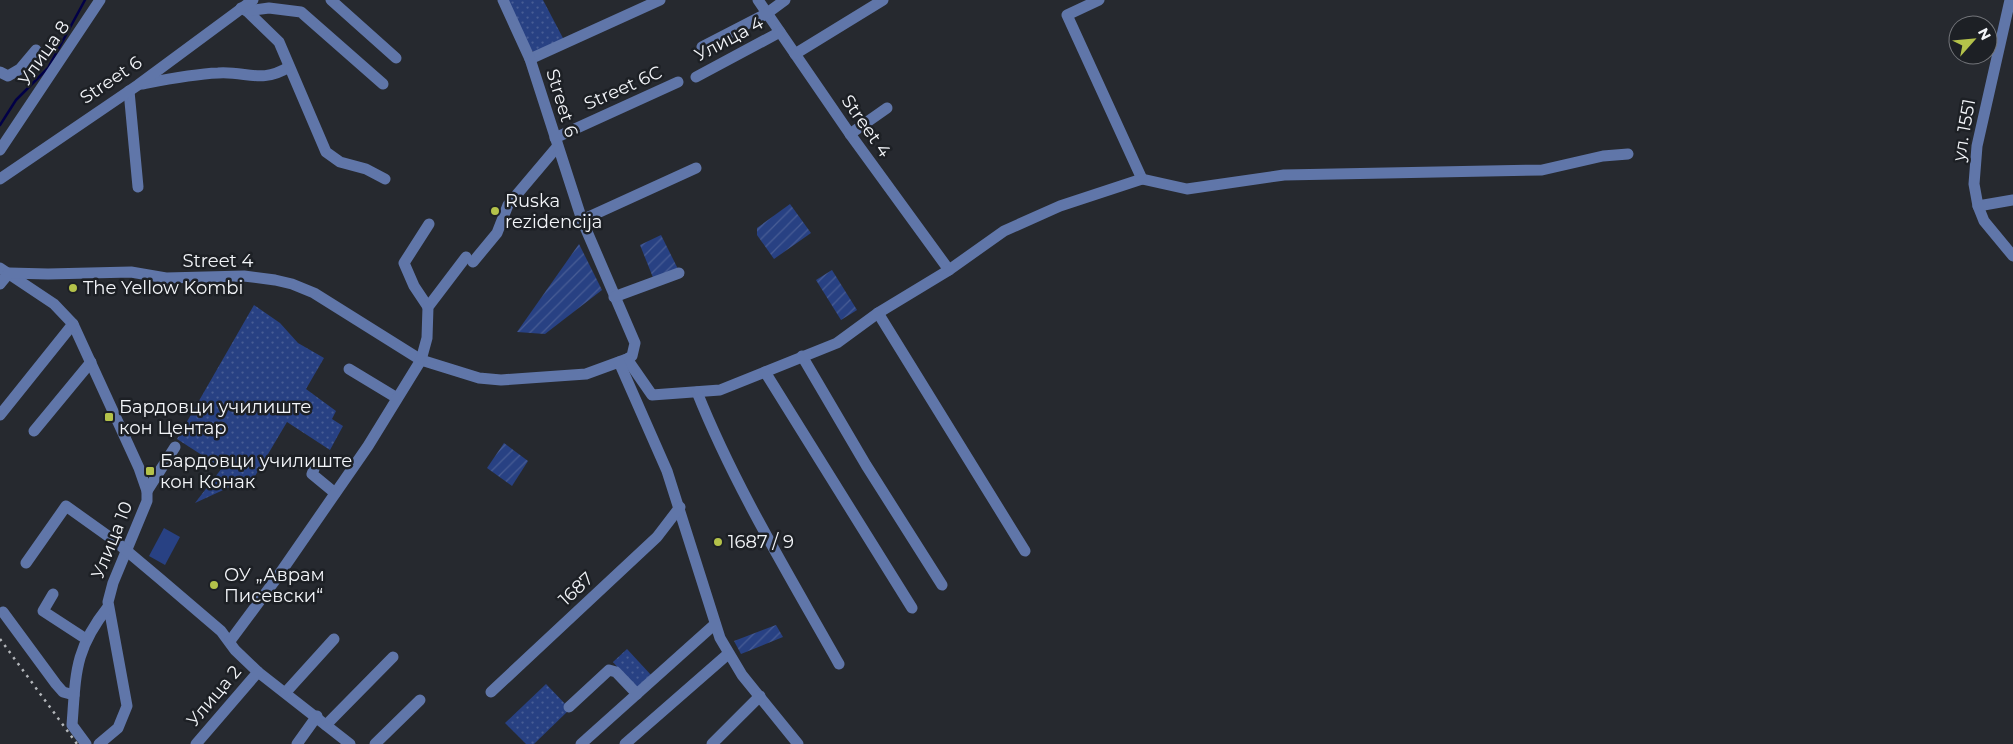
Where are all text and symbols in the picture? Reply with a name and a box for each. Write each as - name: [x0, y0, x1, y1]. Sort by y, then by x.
- street label: Улица 4: [691, 12, 767, 66]
- north arrow: [1948, 15, 1998, 65]
- street label: Улица 8: [14, 16, 74, 90]
- text: N: [1974, 25, 1995, 43]
- street label: Street 6: [76, 51, 146, 109]
- street label: Street 6C: [581, 61, 666, 115]
- street label: Street 6: [541, 66, 583, 140]
- street label: Street 4: [837, 91, 895, 161]
- street label: ул. 1551: [1948, 97, 1980, 164]
- place label: Ruska rezidencija: [505, 190, 602, 233]
- marker: Ruska rezidencija: [489, 205, 501, 217]
- street label: Street 4: [182, 250, 254, 272]
- place label: The Yellow Kombi: [83, 277, 243, 299]
- marker: The Yellow Kombi: [67, 282, 79, 294]
- place label: Бардовци училиште кон Центар: [119, 396, 311, 439]
- marker: Бардовци училиште кон Центар: [103, 411, 115, 423]
- place label: Бардовци училиште кон Конак: [160, 450, 352, 493]
- marker: Бардовци училиште кон Конак: [144, 465, 156, 477]
- street label: Улица 10: [87, 498, 137, 582]
- place label: 1687 / 9: [728, 531, 794, 553]
- marker: 1687 / 9: [712, 536, 724, 548]
- place label: ОУ „Аврам Писевски“: [224, 564, 325, 607]
- street label: 1687: [554, 567, 598, 611]
- marker: ОУ „Аврам Писевски“: [208, 579, 220, 591]
- street label: Улица 2: [182, 661, 246, 731]

